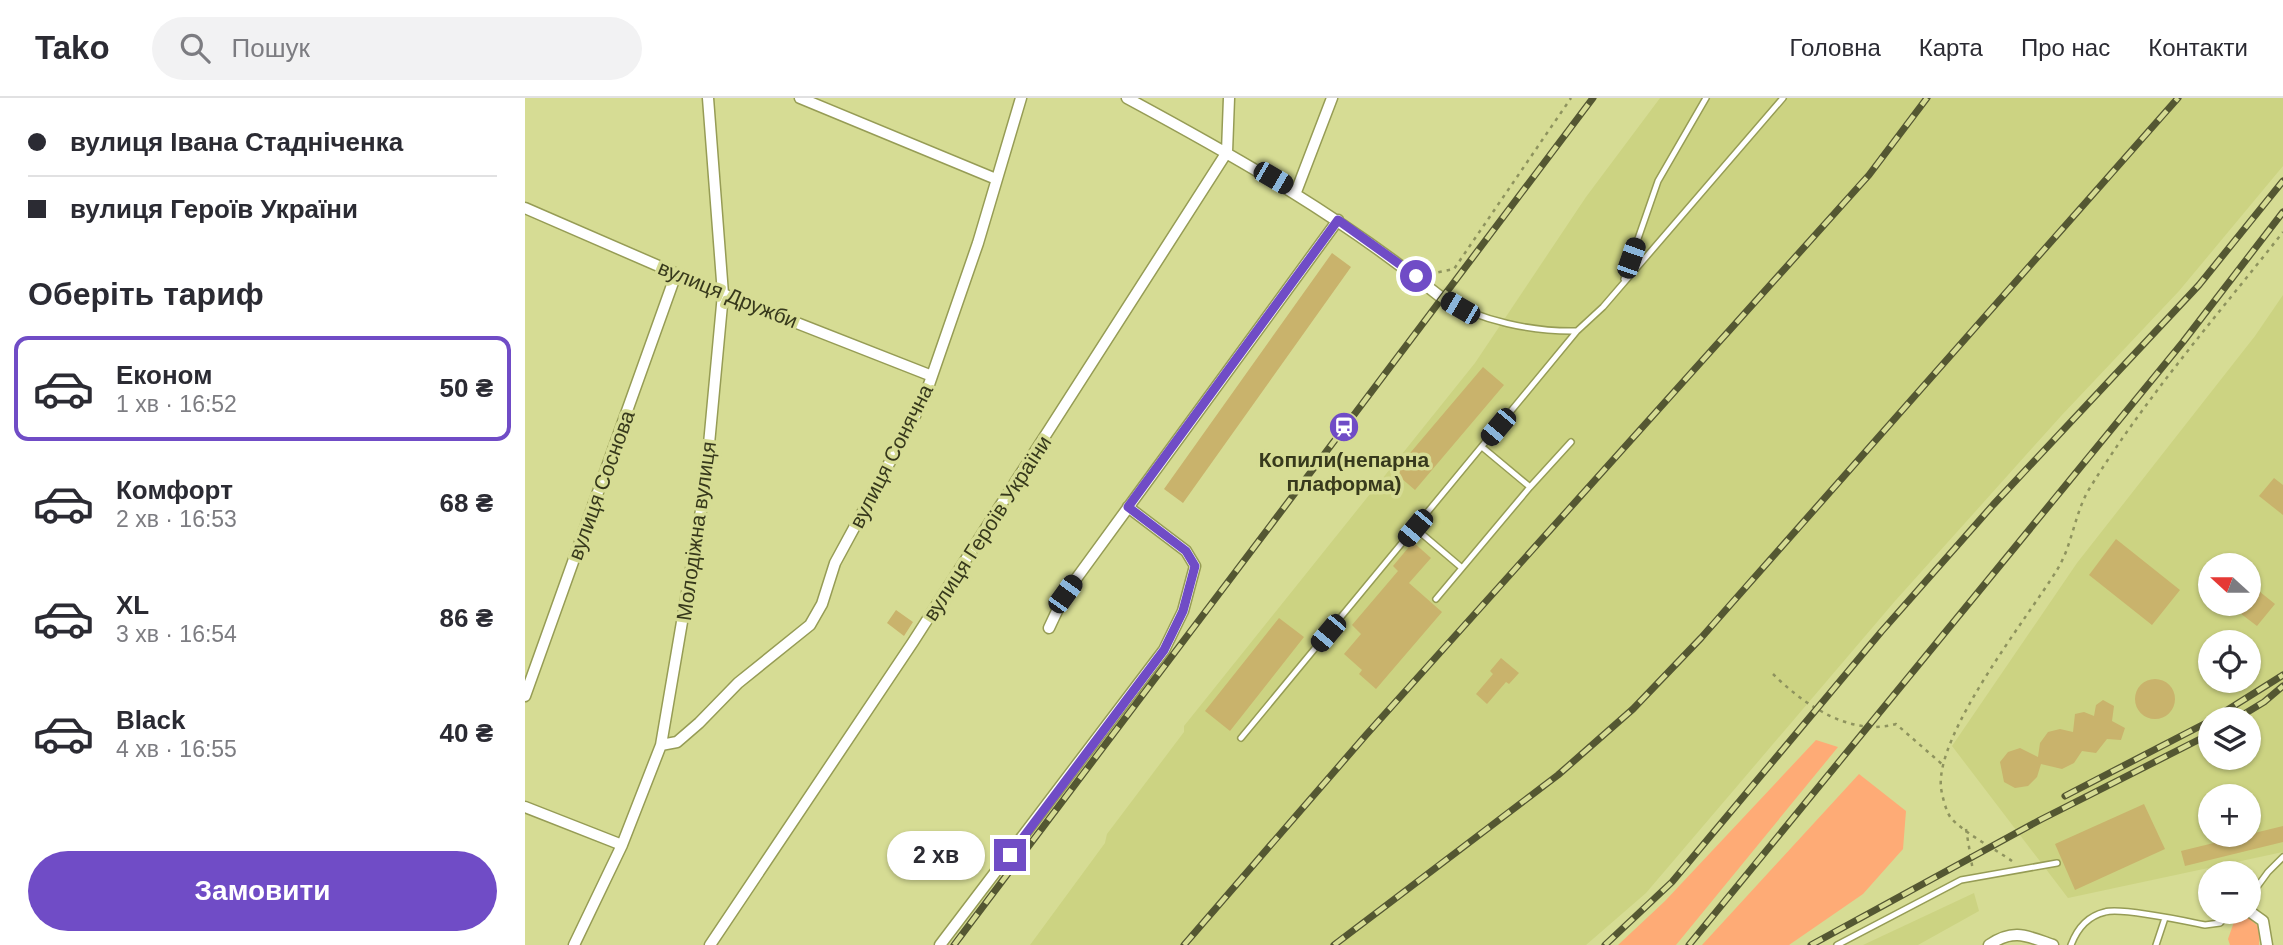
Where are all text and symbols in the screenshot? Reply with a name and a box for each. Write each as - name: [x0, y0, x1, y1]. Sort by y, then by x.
- search box: [152, 17, 642, 80]
- text: Tako: [35, 29, 110, 66]
- icon: search: [176, 29, 214, 67]
- text: Пошук: [232, 33, 310, 63]
- text: Головна: [1790, 34, 1881, 61]
- text: Карта: [1919, 34, 1983, 61]
- text: Про нас: [2021, 34, 2110, 61]
- text: Контакти: [2148, 34, 2248, 61]
- text: вулиця Івана Стадніченка: [70, 127, 403, 157]
- car: [1250, 158, 1297, 198]
- text: вулиця Героїв України: [70, 194, 358, 224]
- car: [1615, 235, 1648, 281]
- street label: вулиця Дружби: [655, 256, 801, 332]
- route start: [1400, 260, 1432, 292]
- text: Оберіть тариф: [28, 276, 264, 312]
- car: [1437, 288, 1484, 328]
- icon: car: [32, 357, 95, 420]
- text: Економ: [116, 360, 212, 390]
- text: 50 ₴: [440, 373, 493, 403]
- street label: вулиця Сонячна: [845, 380, 937, 532]
- text: 1 хв · 16:52: [116, 391, 237, 417]
- car: [1477, 404, 1520, 450]
- street label: вулиця Соснова: [563, 407, 639, 563]
- station icon: Копили(непарна плаформа): [1327, 410, 1361, 444]
- street label: вулиця Героїв України: [919, 431, 1055, 625]
- street label: Молодіжна вулиця: [672, 440, 720, 622]
- place label: Копили(непарна плаформа): [1259, 448, 1430, 495]
- icon: car: [32, 472, 95, 535]
- text: Комфорт: [116, 475, 233, 505]
- text: 68 ₴: [440, 488, 493, 518]
- car: [1394, 505, 1437, 551]
- text: 2 хв · 16:53: [116, 506, 237, 532]
- north arrow: [2198, 553, 2261, 616]
- map controls: [2198, 553, 2261, 924]
- car: [1045, 571, 1086, 617]
- icon: car: [32, 587, 95, 650]
- text: XL: [116, 590, 149, 620]
- text: 86 ₴: [440, 603, 493, 633]
- car: [1307, 610, 1350, 656]
- text: 3 хв · 16:54: [116, 621, 237, 647]
- button: locate: [2198, 630, 2261, 693]
- icon: car: [32, 702, 95, 765]
- text: Black: [116, 705, 185, 735]
- button: layers: [2198, 707, 2261, 770]
- text: 40 ₴: [440, 718, 493, 748]
- text: 4 хв · 16:55: [116, 736, 237, 762]
- button: +: [2198, 784, 2261, 847]
- callout: 2 хв: [888, 830, 986, 880]
- route end: [994, 839, 1026, 871]
- text: 2 хв: [913, 842, 959, 868]
- button: Замовити: [28, 851, 497, 931]
- button: −: [2198, 861, 2261, 924]

